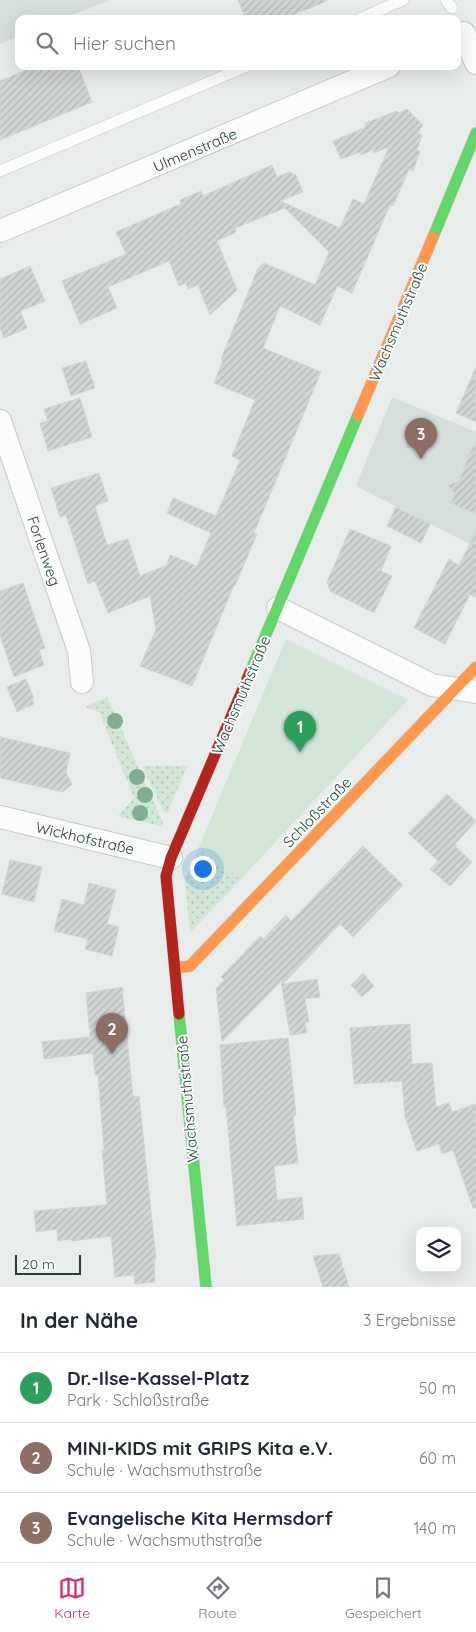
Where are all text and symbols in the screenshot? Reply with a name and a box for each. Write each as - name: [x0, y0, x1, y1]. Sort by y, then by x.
- search box: [15, 15, 461, 70]
- icon: search: [33, 29, 61, 57]
- text: Hier suchen: [73, 31, 176, 55]
- street label: Ulmenstraße: [150, 124, 240, 176]
- street label: Wachsmuthstraße: [364, 260, 432, 384]
- pin: 3: [405, 418, 437, 459]
- street label: Forlenweg: [23, 514, 65, 588]
- street label: Wachsmuthstraße: [207, 633, 275, 757]
- pin: 1: [284, 711, 316, 752]
- street label: Schloßstraße: [279, 773, 355, 851]
- street label: Wickhofstraße: [34, 817, 136, 859]
- your location: [190, 856, 216, 882]
- pin: 2: [96, 1013, 128, 1054]
- street label: Wachsmuthstraße: [172, 1035, 202, 1163]
- map controls: [416, 1227, 461, 1272]
- button: layers: [416, 1227, 461, 1272]
- scale bar: [15, 1252, 81, 1275]
- text: 20 m: [22, 1255, 55, 1273]
- text: In der Nähe: [20, 1307, 138, 1333]
- text: 3 Ergebnisse: [363, 1310, 456, 1330]
- text: Dr.-Ilse-Kassel-Platz: [67, 1366, 249, 1390]
- text: 1: [33, 1378, 39, 1398]
- text: 50 m: [419, 1378, 456, 1398]
- text: Park · Schloßstraße: [67, 1390, 209, 1410]
- text: MINI-KIDS mit GRIPS Kita e.V.: [67, 1436, 333, 1460]
- text: 2: [31, 1448, 41, 1468]
- text: 60 m: [419, 1448, 456, 1468]
- text: Schule · Wachsmuthstraße: [67, 1460, 262, 1480]
- text: Evangelische Kita Hermsdorf: [67, 1506, 333, 1530]
- text: 3: [32, 1518, 40, 1538]
- text: 140 m: [413, 1518, 456, 1538]
- text: Schule · Wachsmuthstraße: [67, 1530, 262, 1550]
- tab: Karte: [54, 1574, 90, 1622]
- tab: Route: [198, 1574, 237, 1622]
- tab: Gespeichert: [345, 1574, 422, 1622]

